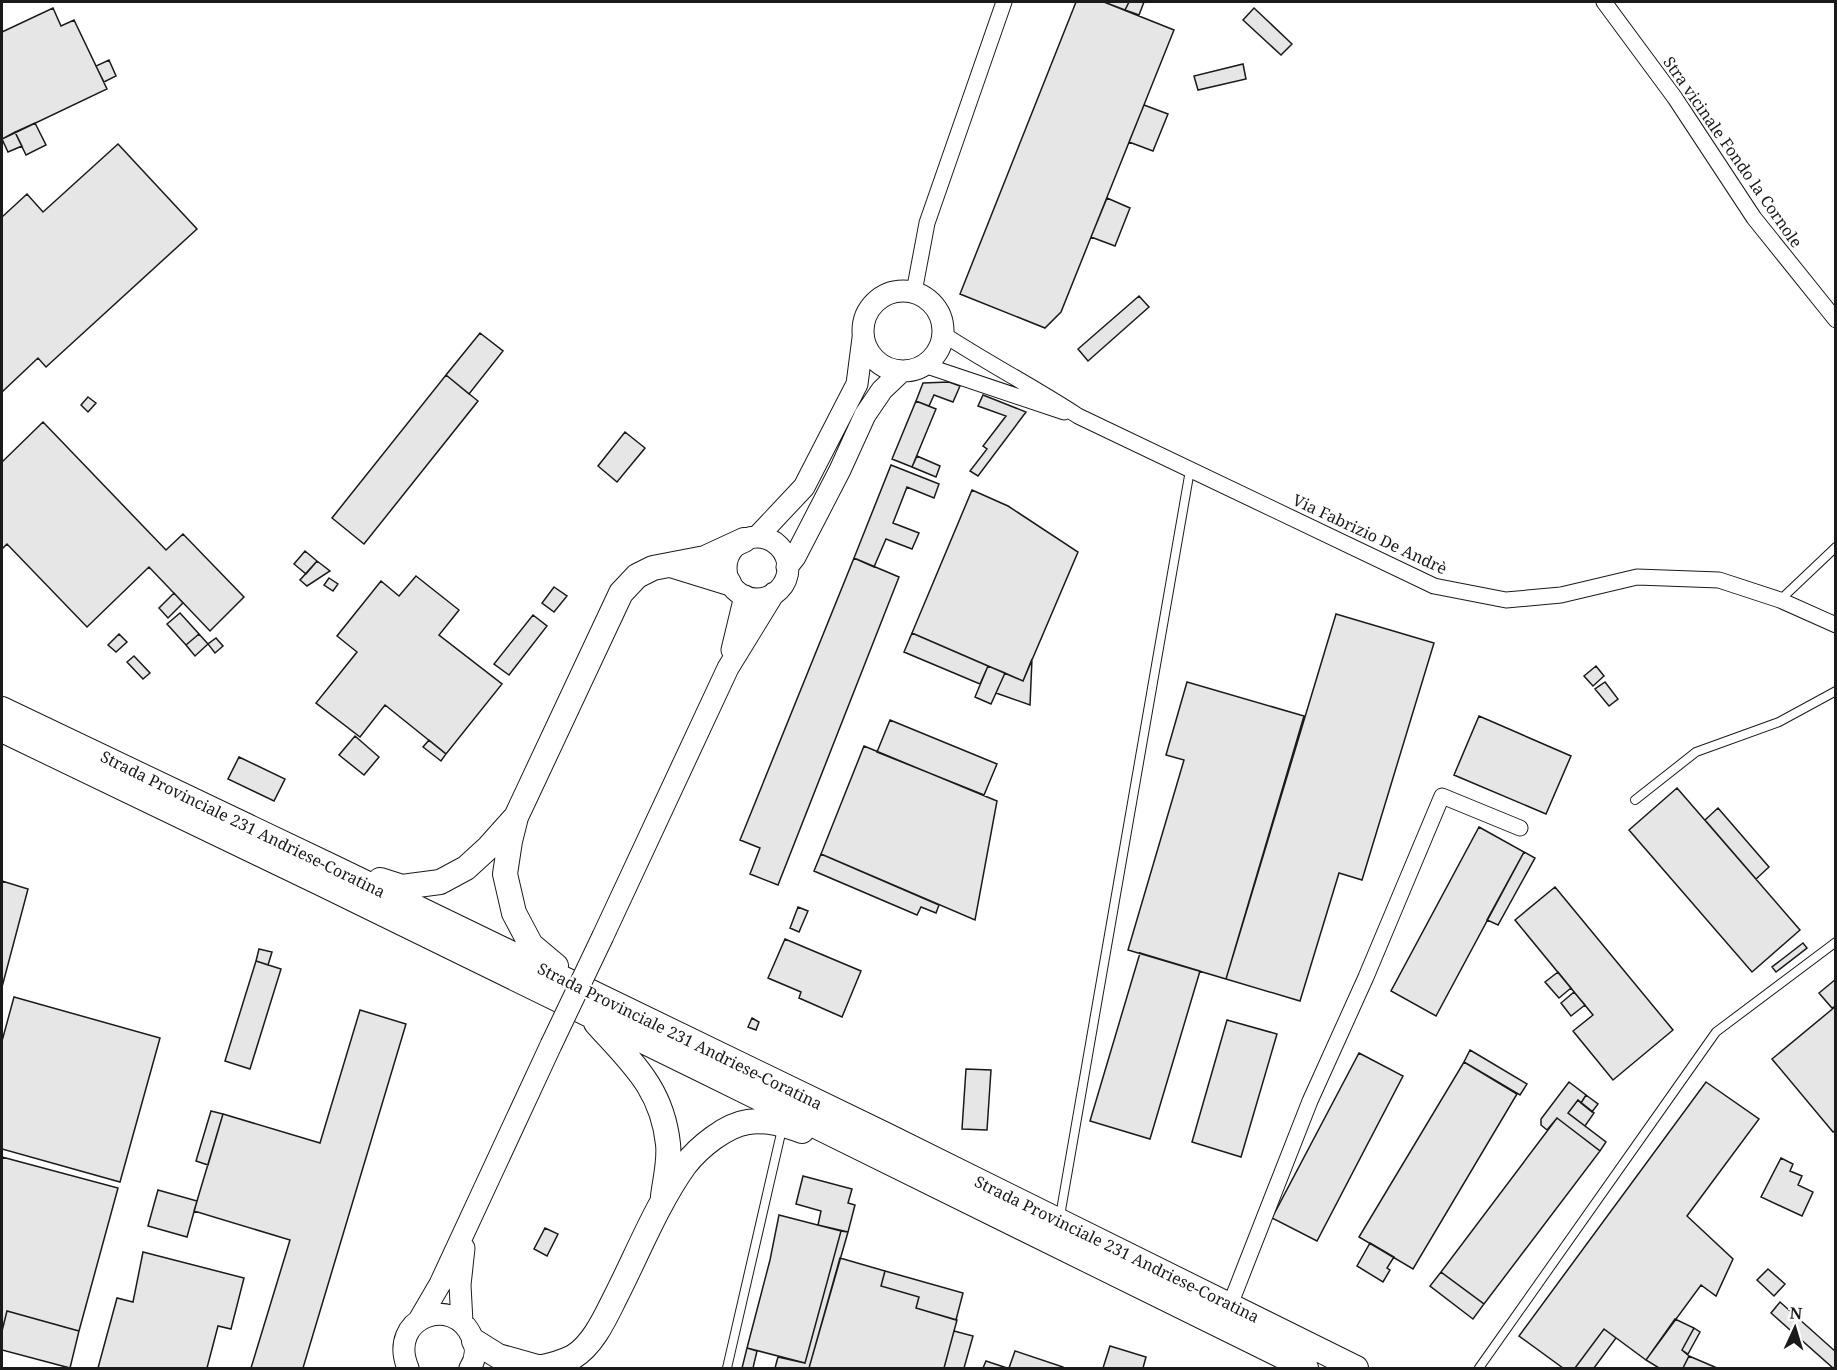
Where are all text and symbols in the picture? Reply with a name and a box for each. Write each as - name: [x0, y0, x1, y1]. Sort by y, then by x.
- street label: Stra vicinale Fondo la Cornole: [1658, 52, 1808, 252]
- street label: Via Fabrizio De Andrè: [1289, 489, 1451, 579]
- street label: Strada Provinciale 231 Andriese-Coratina: [97, 745, 389, 903]
- street label: Strada Provinciale 231 Andriese-Coratina: [534, 957, 826, 1115]
- street label: Strada Provinciale 231 Andriese-Coratina: [971, 1170, 1263, 1328]
- north arrow: [1765, 1298, 1825, 1358]
- text: N: [1789, 1302, 1803, 1324]

